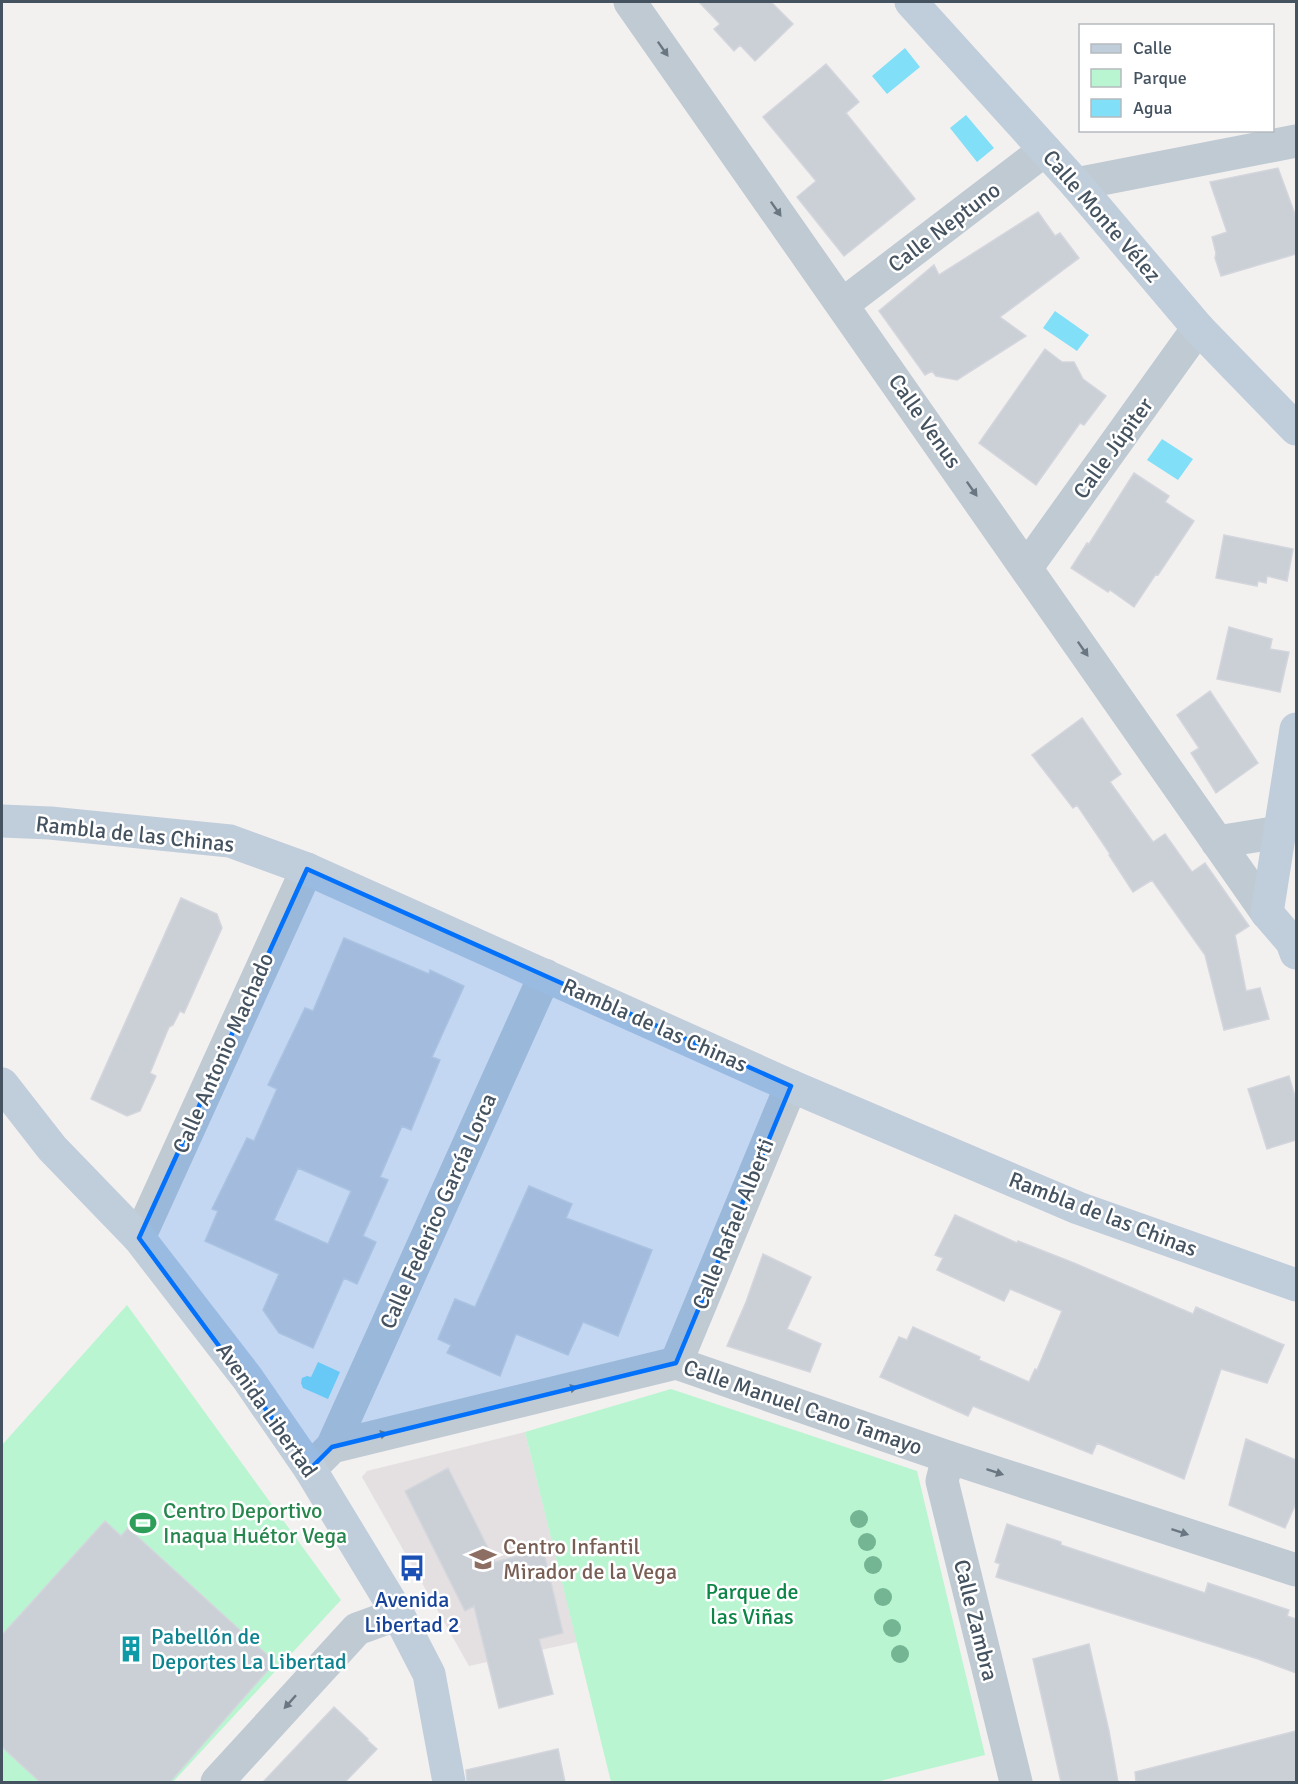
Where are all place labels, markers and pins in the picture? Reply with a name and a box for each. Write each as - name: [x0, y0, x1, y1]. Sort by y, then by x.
- place label: Centro Deportivo Inaqua Huétor Vega: [163, 1497, 347, 1549]
- sports icon: Centro Deportivo Inaqua Huétor Vega: [128, 1508, 158, 1538]
- place label: Centro Infantil Mirador de la Vega: [503, 1533, 677, 1585]
- school or university icon: Centro Infantil Mirador de la Vega: [468, 1544, 498, 1574]
- bus stop icon: Avenida Libertad 2: [397, 1553, 427, 1583]
- place label: Avenida Libertad 2: [364, 1586, 460, 1638]
- place label: Pabellón de Deportes La Libertad: [151, 1623, 347, 1675]
- building icon: Pabellón de Deportes La Libertad: [116, 1634, 146, 1664]

